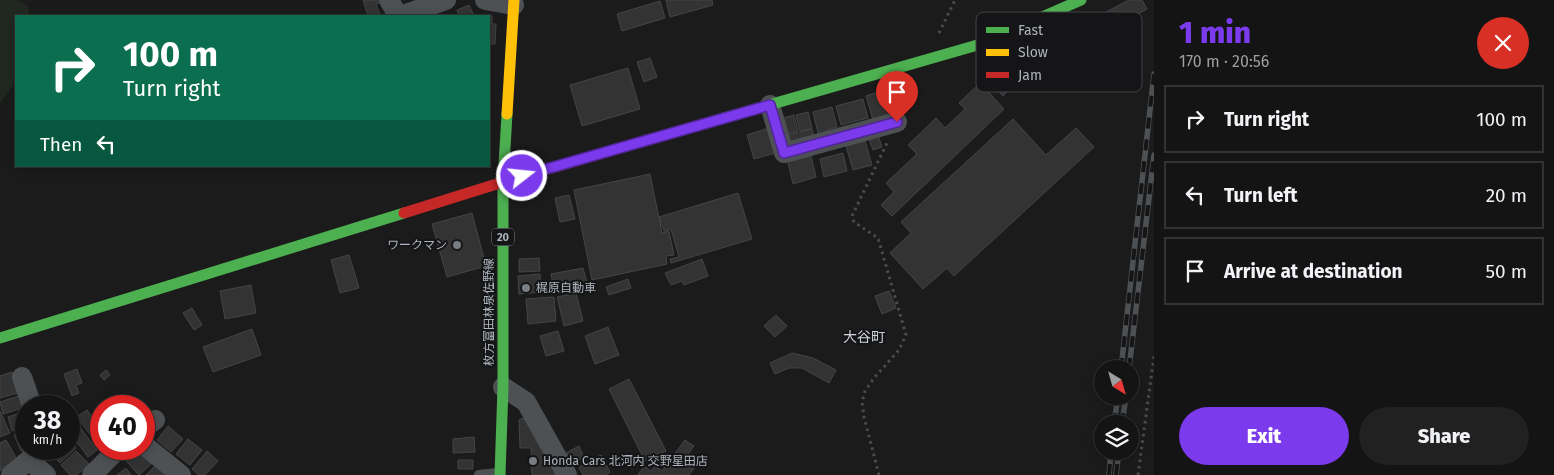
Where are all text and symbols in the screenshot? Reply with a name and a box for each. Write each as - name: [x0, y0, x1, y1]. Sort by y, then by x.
- legend: [976, 12, 1142, 92]
- text: 1 min: [1179, 15, 1251, 51]
- button: close: [1477, 17, 1529, 69]
- text: Fast: [1018, 22, 1044, 39]
- text: 100 m: [123, 33, 218, 75]
- icon: right: [40, 35, 105, 100]
- text: Slow: [1018, 44, 1048, 61]
- text: 170 m · 20:56: [1179, 52, 1269, 71]
- text: Jam: [1018, 67, 1042, 84]
- pin: [876, 71, 918, 122]
- text: Turn right: [123, 75, 220, 102]
- icon: arrive: [883, 78, 911, 106]
- icon: right: [1181, 105, 1209, 133]
- text: Turn right: [1224, 108, 1309, 131]
- text: 100 m: [1476, 108, 1527, 131]
- icon: left: [92, 130, 120, 158]
- text: Then: [40, 133, 82, 156]
- position arrow: [495, 149, 547, 201]
- icon: left: [1181, 181, 1209, 209]
- text: Turn left: [1224, 184, 1298, 207]
- text: 20 m: [1486, 184, 1527, 207]
- road number: 20: [492, 228, 514, 246]
- place label: ワークマン: [387, 238, 447, 252]
- marker: ワークマン: [451, 239, 463, 251]
- icon: arrive: [1181, 257, 1209, 285]
- street label: 枚方富田林泉佐野線: [482, 258, 496, 366]
- text: Arrive at destination: [1224, 260, 1403, 283]
- text: 50 m: [1486, 260, 1527, 283]
- place label: 梶原自動車: [536, 281, 596, 295]
- marker: 梶原自動車: [520, 282, 532, 294]
- district label: 大谷町: [843, 329, 885, 346]
- north arrow: [1094, 360, 1139, 405]
- map controls: [1094, 360, 1139, 460]
- speed limit sign: 40: [90, 395, 155, 460]
- text: 38: [34, 406, 61, 436]
- button: Exit: [1179, 407, 1349, 465]
- button: Share: [1359, 407, 1529, 465]
- button: layers: [1094, 415, 1139, 460]
- text: km/h: [33, 433, 62, 447]
- place label: Honda Cars 北河内 交野星田店: [543, 454, 708, 468]
- marker: Honda Cars 北河内 交野星田店: [527, 455, 539, 467]

